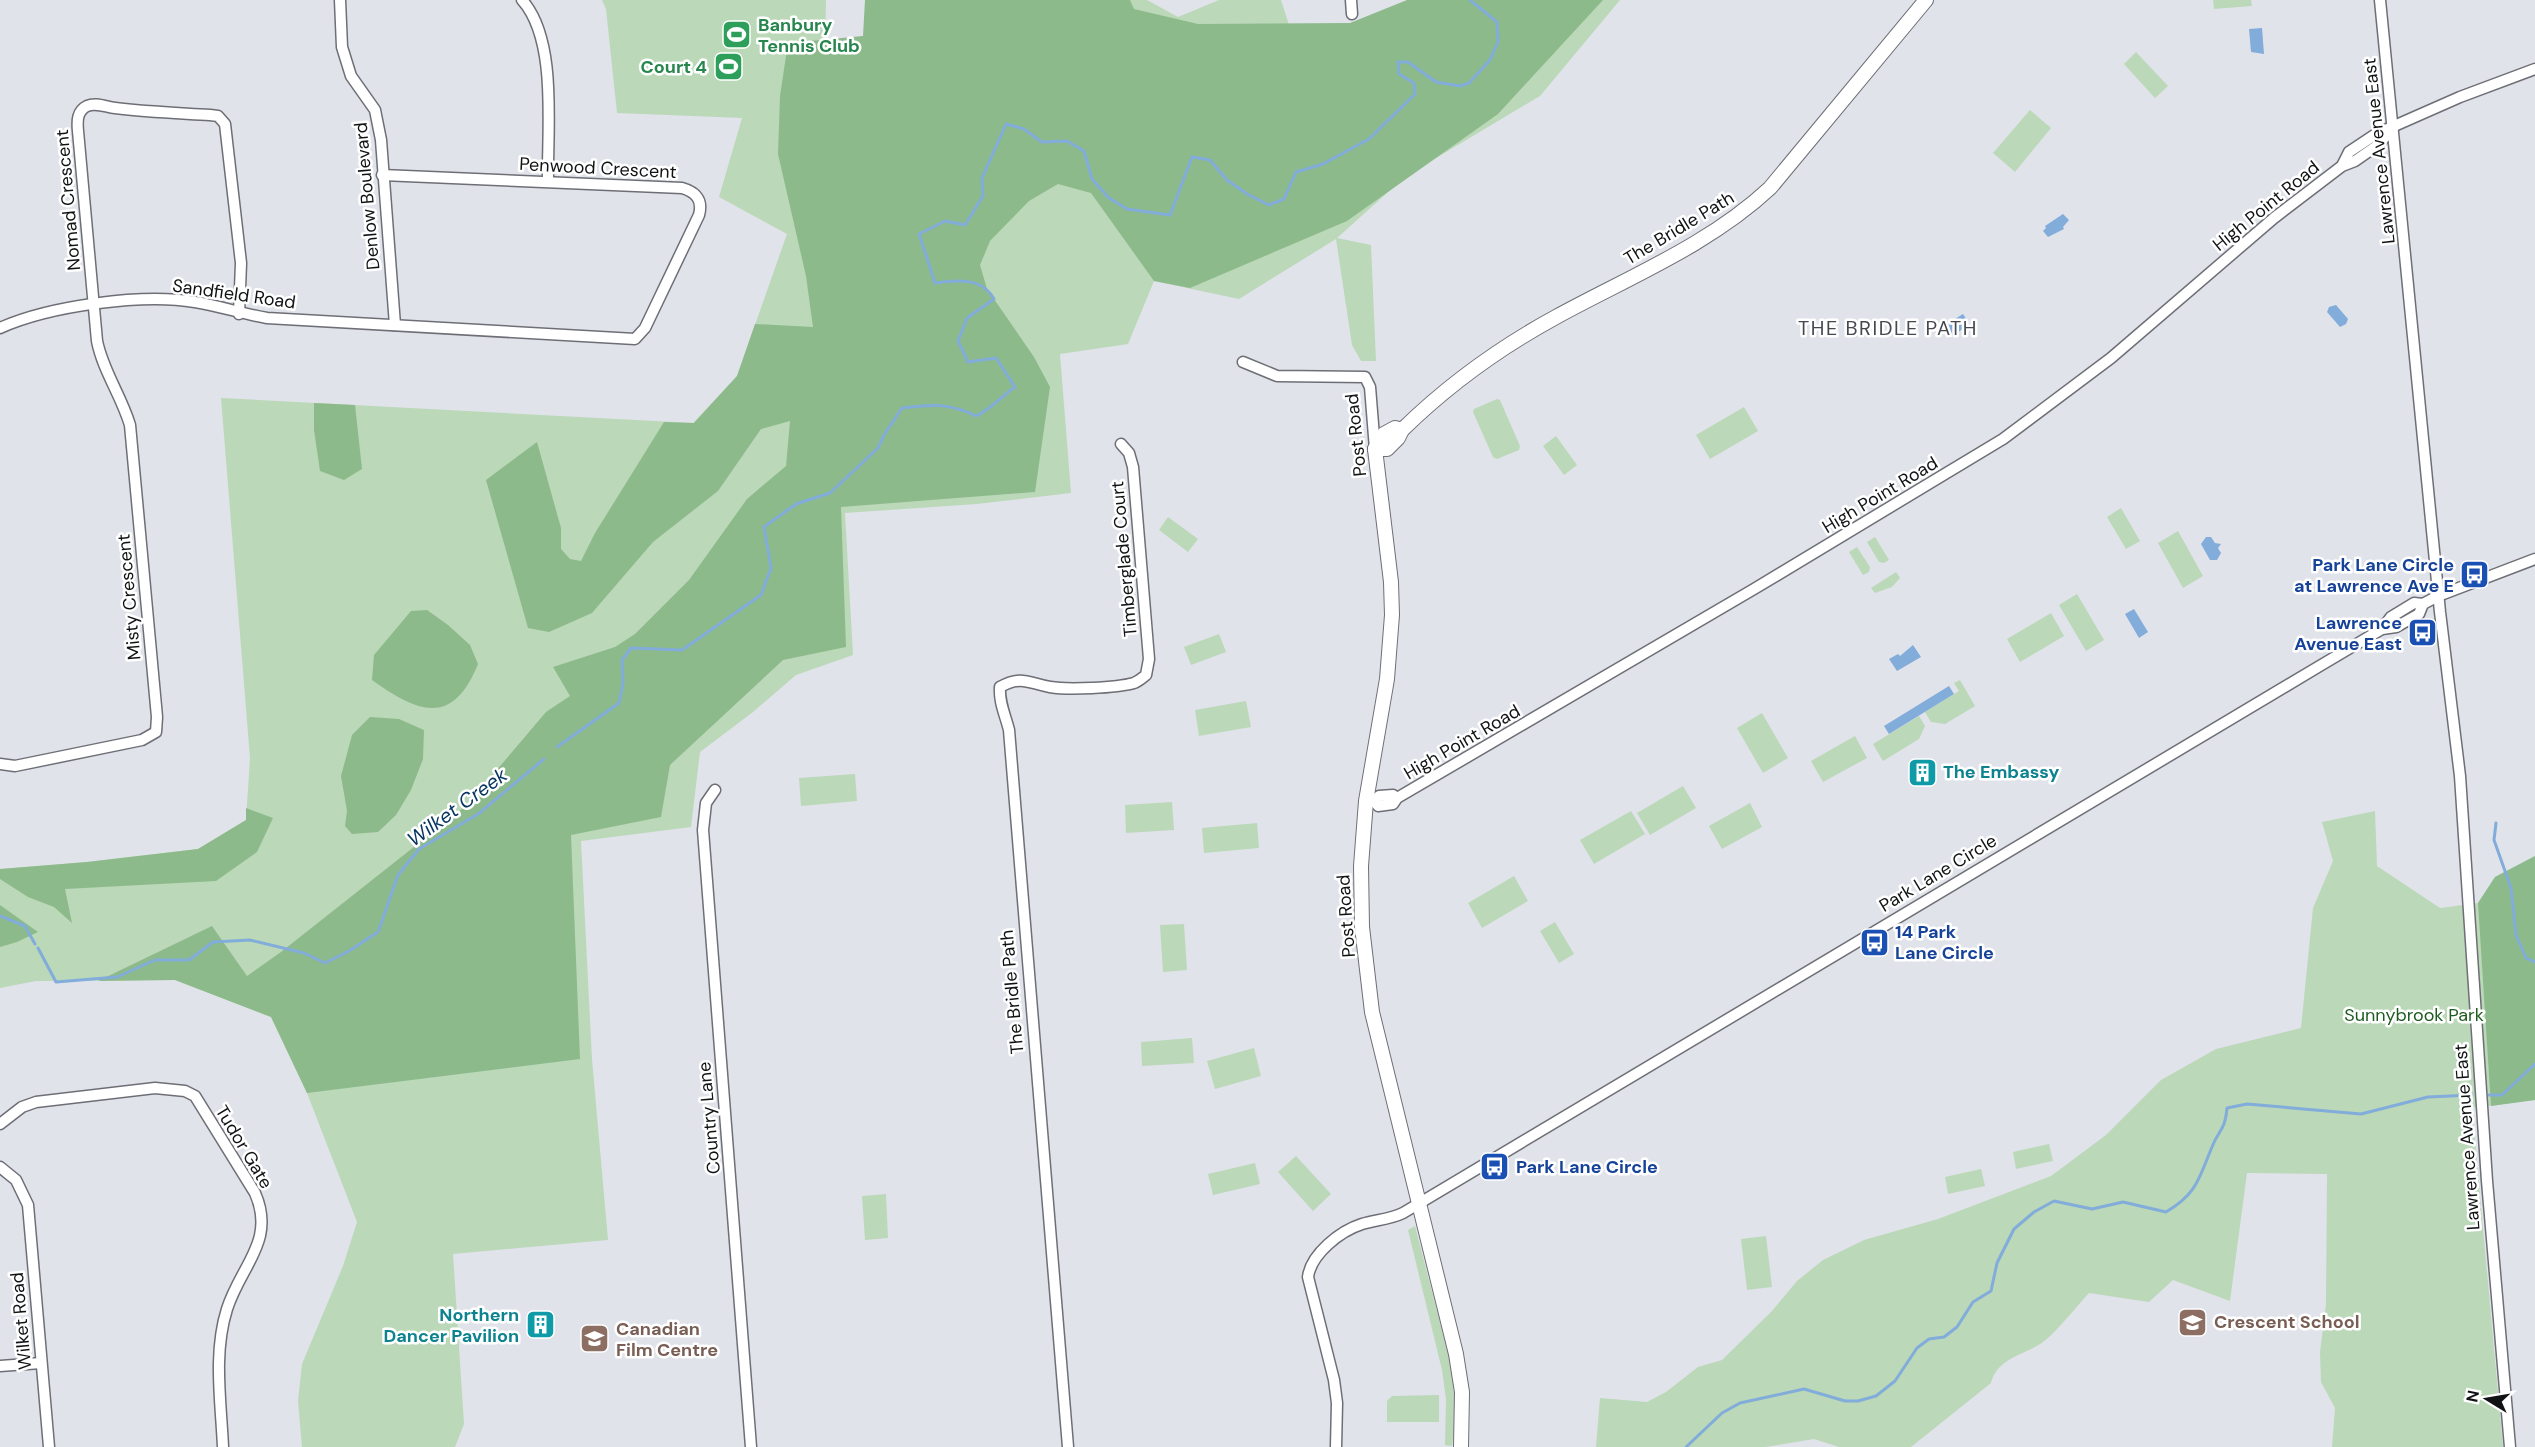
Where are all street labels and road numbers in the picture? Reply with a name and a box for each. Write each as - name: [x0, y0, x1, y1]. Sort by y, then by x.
- street label: Lawrence Avenue East: [2357, 57, 2401, 245]
- street label: Denlow Boulevard: [349, 121, 385, 271]
- street label: Nomad Crescent: [50, 129, 86, 271]
- street label: Penwood Crescent: [519, 152, 677, 184]
- street label: High Point Road: [2208, 156, 2324, 256]
- street label: The Bridle Path: [1619, 186, 1739, 270]
- street label: Sandfield Road: [171, 273, 297, 315]
- street label: Post Road: [1340, 392, 1372, 478]
- street label: High Point Road: [1818, 451, 1942, 539]
- street label: Timberglade Court: [1105, 480, 1143, 638]
- street label: Misty Crescent: [112, 533, 146, 661]
- street label: High Point Road: [1399, 699, 1525, 785]
- street label: Park Lane Circle: [1875, 828, 2001, 918]
- street label: Post Road: [1331, 874, 1361, 958]
- street label: The Bridle Path: [995, 929, 1029, 1055]
- street label: Lawrence Avenue East: [2449, 1043, 2485, 1231]
- street label: Country Lane: [692, 1061, 726, 1175]
- street label: Tudor Gate: [210, 1101, 278, 1193]
- street label: Wilket Road: [5, 1271, 37, 1371]

